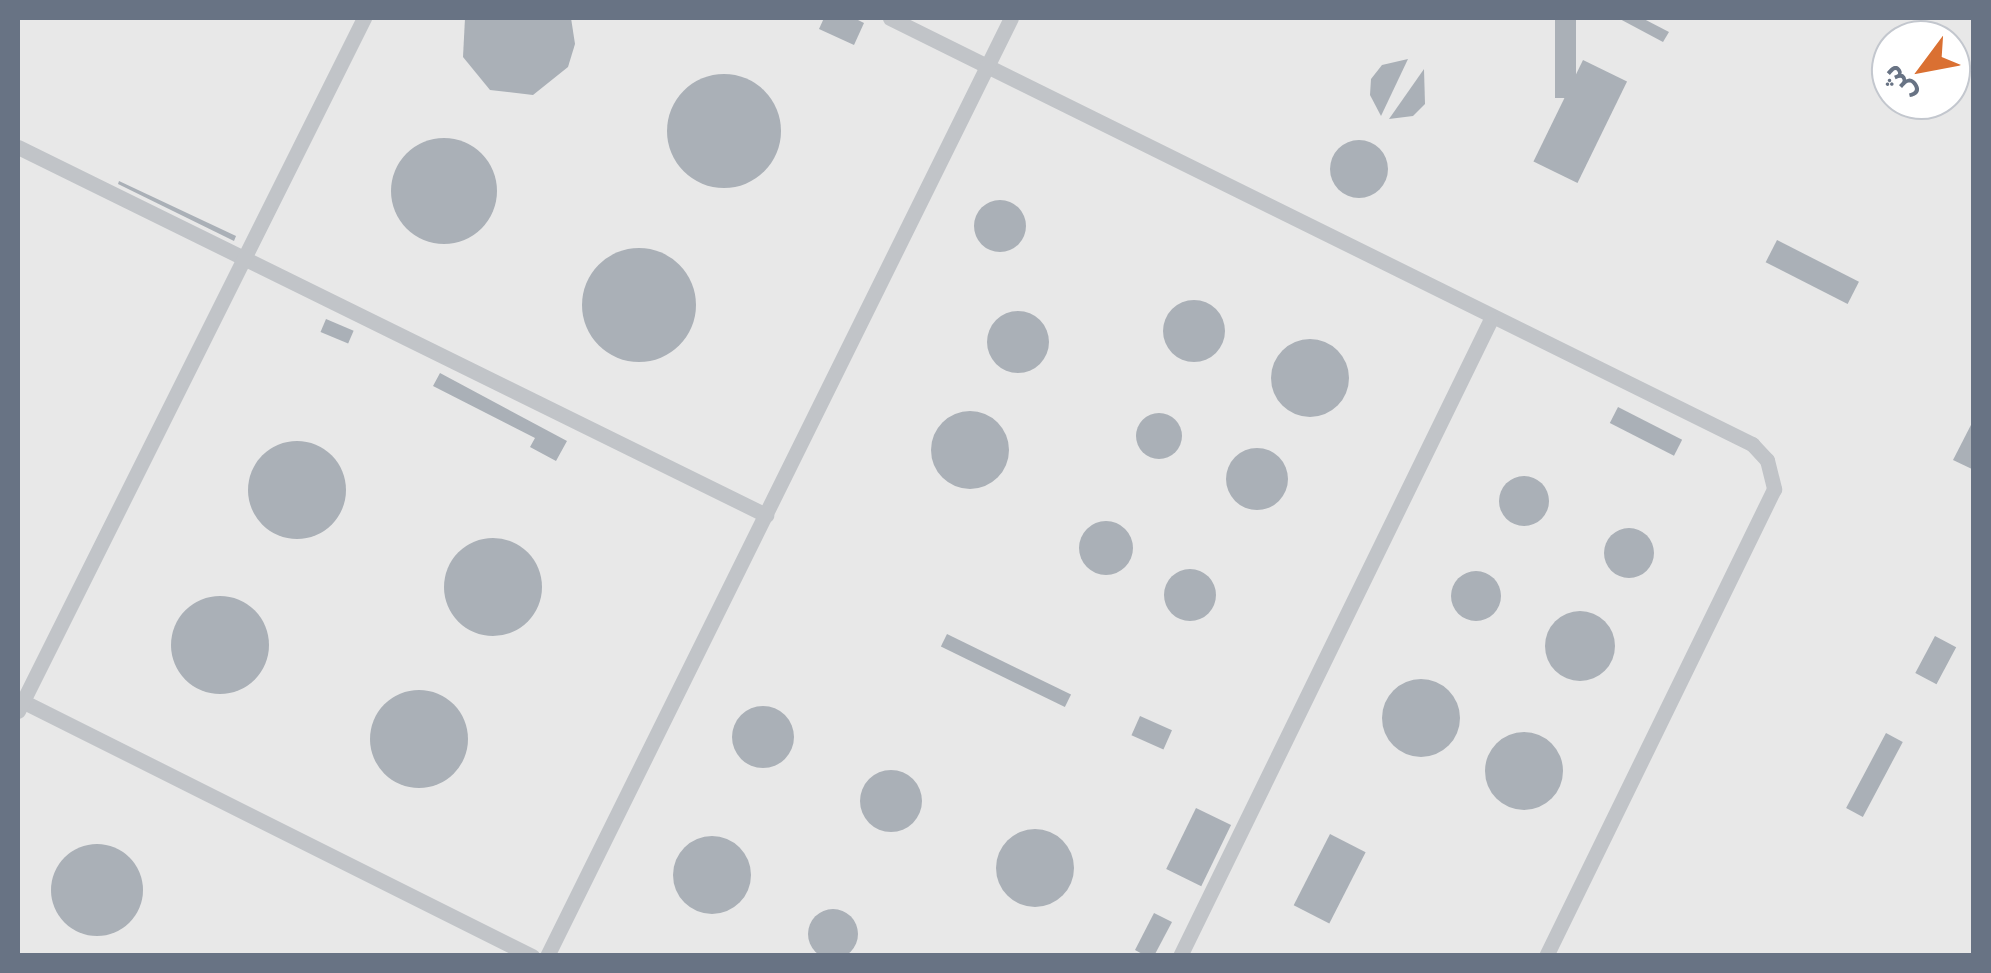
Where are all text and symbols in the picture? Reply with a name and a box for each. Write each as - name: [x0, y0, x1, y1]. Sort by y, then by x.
- north arrow: [1871, 20, 1971, 120]
- text: ش: [1871, 58, 1924, 111]

